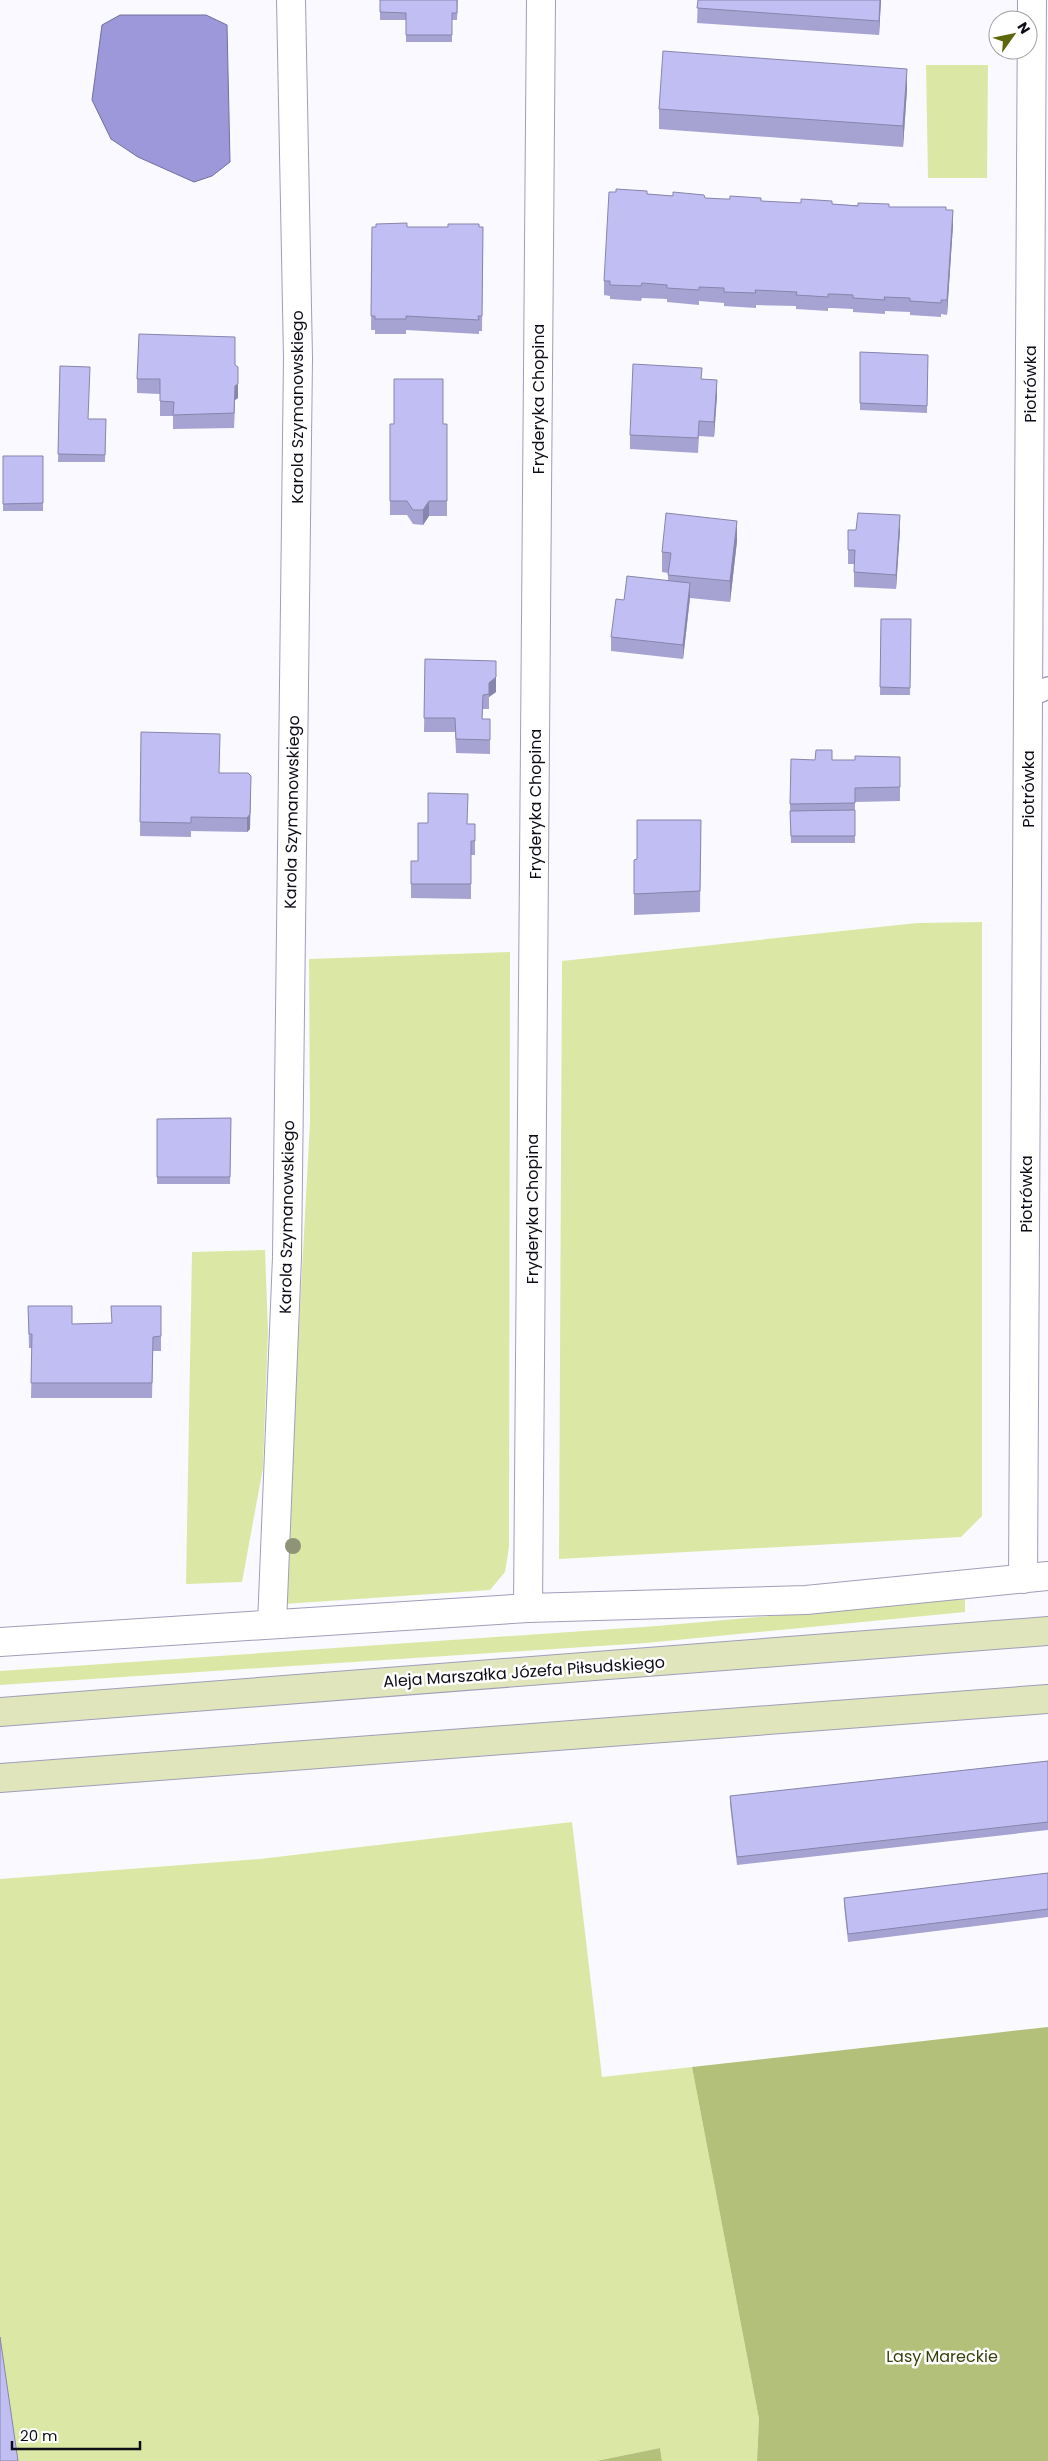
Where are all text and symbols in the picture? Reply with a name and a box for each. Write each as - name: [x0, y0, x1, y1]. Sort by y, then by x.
- north arrow: [988, 10, 1038, 60]
- text: N: [1013, 18, 1035, 38]
- street label: Karola Szymanowskiego: [286, 310, 309, 504]
- street label: Fryderyka Chopina: [527, 324, 550, 474]
- street label: Piotrówka: [1019, 345, 1042, 423]
- street label: Karola Szymanowskiego: [279, 715, 305, 909]
- street label: Fryderyka Chopina: [524, 729, 547, 879]
- street label: Piotrówka: [1017, 750, 1040, 828]
- street label: Karola Szymanowskiego: [274, 1120, 300, 1314]
- street label: Fryderyka Chopina: [521, 1134, 544, 1284]
- street label: Piotrówka: [1015, 1155, 1038, 1233]
- street label: Aleja Marszałka Józefa Piłsudskiego: [382, 1651, 666, 1693]
- park label: Lasy Mareckie: [886, 2345, 998, 2368]
- scale bar: [12, 2418, 140, 2450]
- text: 20 m: [20, 2425, 58, 2446]

